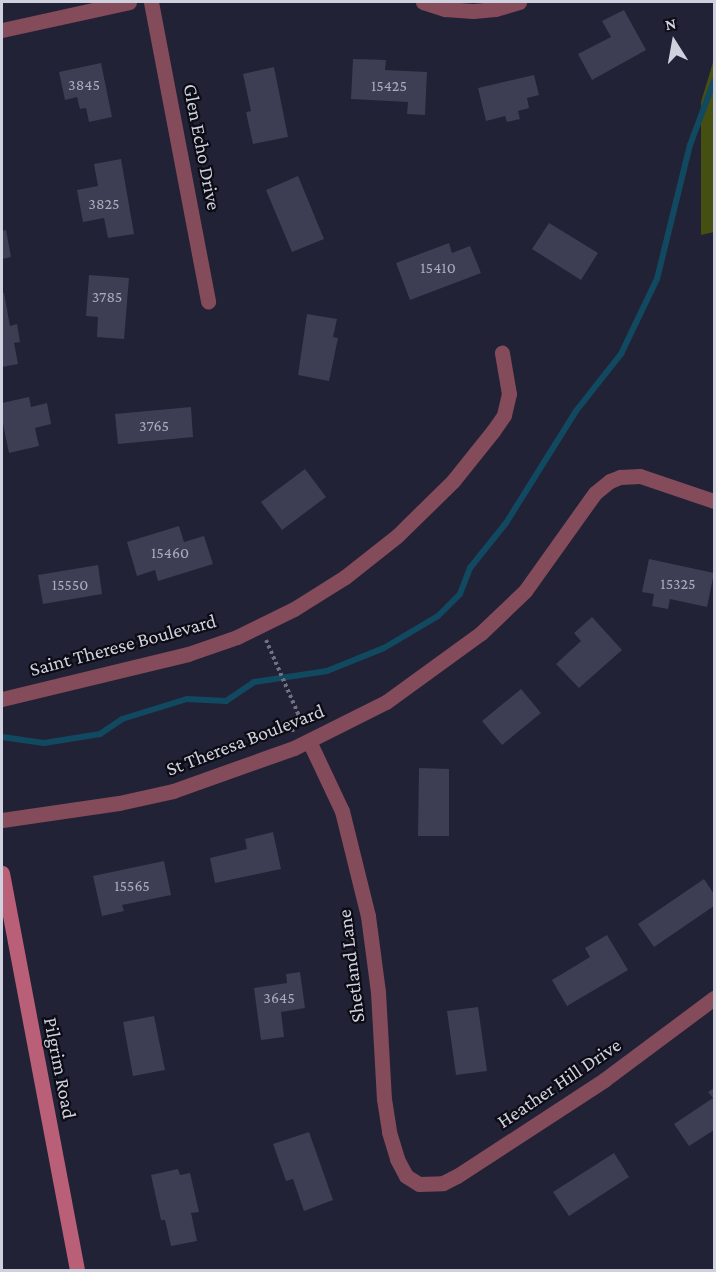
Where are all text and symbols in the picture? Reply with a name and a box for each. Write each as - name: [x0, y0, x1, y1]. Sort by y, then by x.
- north arrow: [644, 12, 704, 72]
- text: N: [663, 14, 677, 33]
- house number: 3845: [68, 75, 100, 95]
- house number: 15425: [371, 76, 407, 96]
- street label: Glen Echo Drive: [178, 82, 226, 212]
- house number: 3825: [88, 194, 120, 214]
- house number: 15410: [420, 258, 456, 278]
- house number: 3785: [92, 287, 122, 307]
- house number: 3765: [139, 416, 169, 436]
- house number: 15460: [151, 543, 189, 563]
- house number: 15325: [660, 574, 696, 594]
- house number: 15550: [52, 575, 88, 595]
- street label: Saint Therese Boulevard: [27, 609, 219, 681]
- street label: St Theresa Boulevard: [163, 699, 327, 781]
- house number: 15565: [114, 876, 150, 896]
- street label: Shetland Lane: [332, 908, 370, 1024]
- house number: 3645: [263, 988, 295, 1008]
- street label: Pilgrim Road: [38, 1015, 82, 1121]
- street label: Heather Hill Drive: [492, 1033, 626, 1133]

